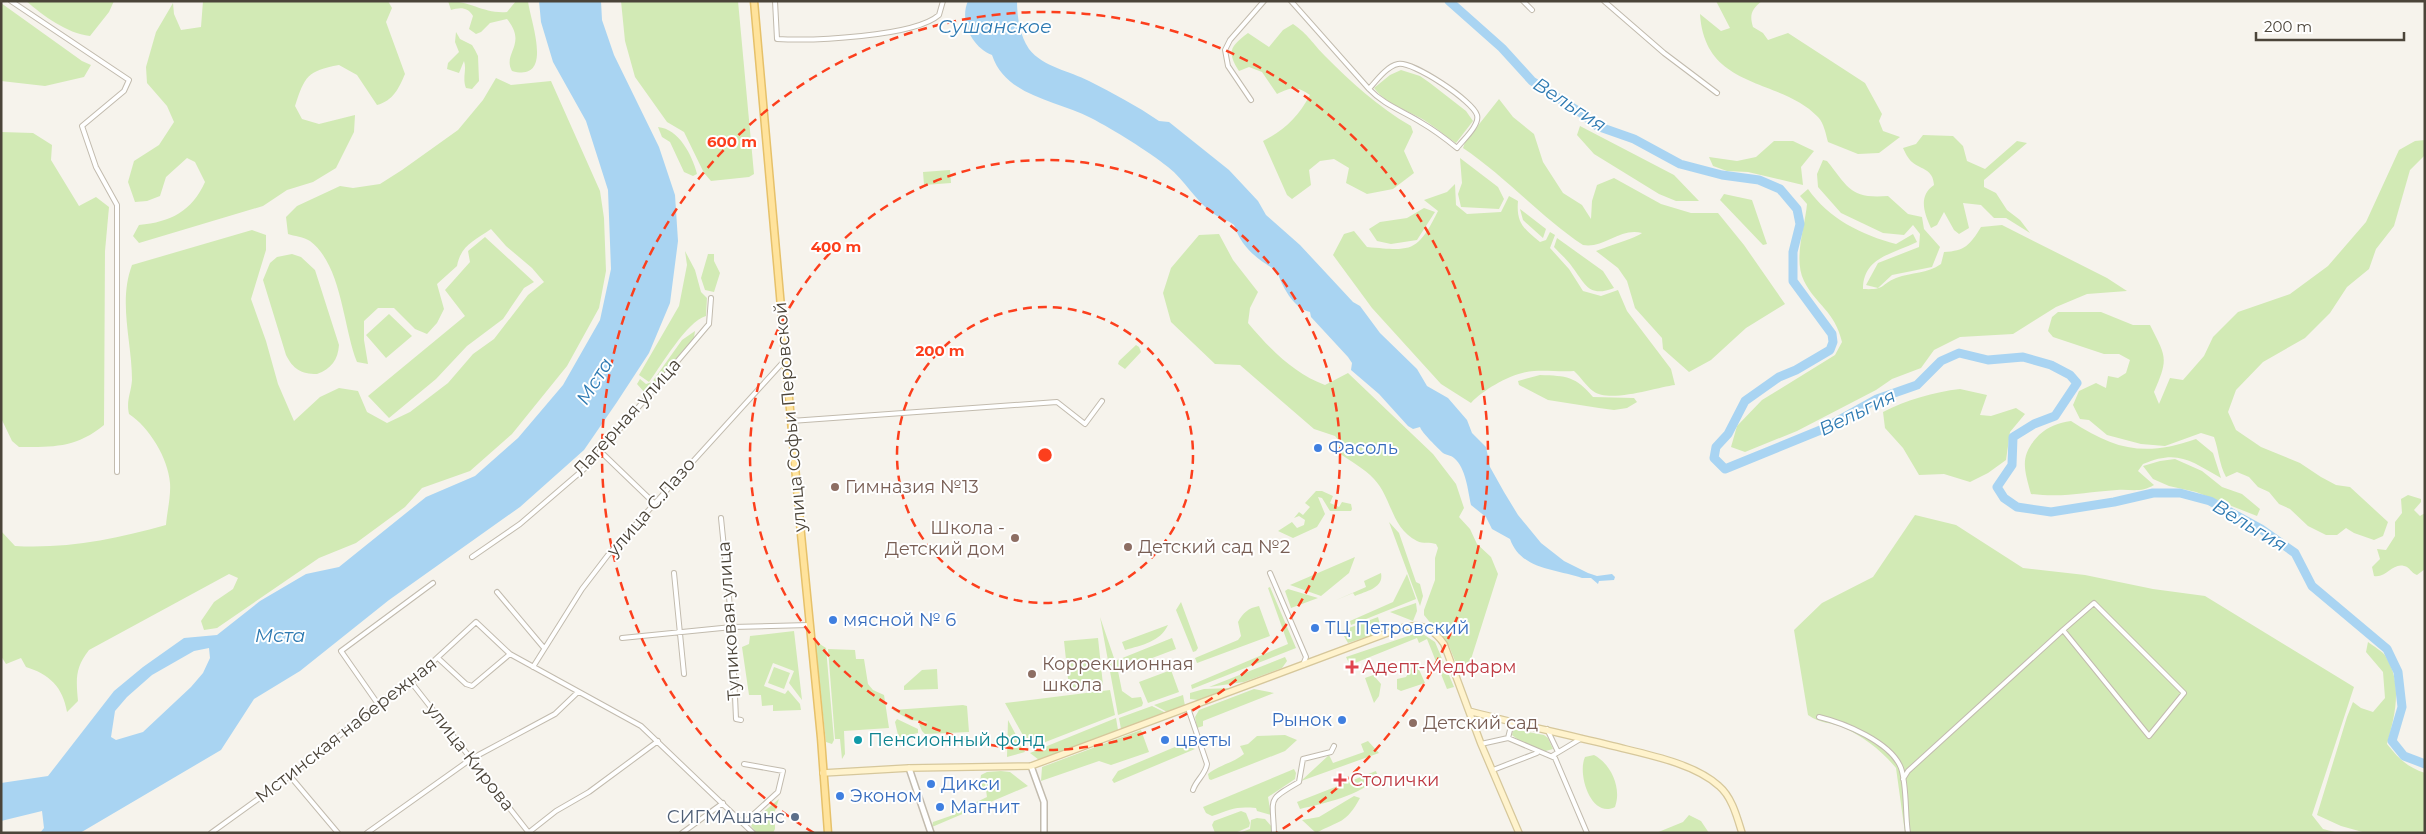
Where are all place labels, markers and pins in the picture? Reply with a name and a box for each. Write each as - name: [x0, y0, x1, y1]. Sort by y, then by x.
- place label: Фасоль: [1328, 437, 1398, 459]
- marker: Фасоль: [1312, 442, 1324, 454]
- centre of rings: [1036, 446, 1054, 464]
- place label: Гимназия №13: [845, 476, 979, 498]
- marker: Гимназия №13: [829, 481, 841, 493]
- place label: Школа - Детский дом: [885, 517, 1005, 560]
- marker: Школа - Детский дом: [1009, 532, 1021, 544]
- place label: Детский сад №2: [1138, 536, 1290, 558]
- marker: Детский сад №2: [1122, 541, 1134, 553]
- place label: мясной № 6: [843, 609, 956, 631]
- marker: мясной № 6: [827, 614, 839, 626]
- place label: ТЦ Петровский: [1325, 617, 1469, 639]
- marker: ТЦ Петровский: [1309, 622, 1321, 634]
- place label: Коррекционная школа: [1042, 653, 1194, 696]
- place label: Адепт-Медфарм: [1362, 656, 1516, 678]
- marker: Адепт-Медфарм: [1346, 661, 1358, 673]
- marker: Коррекционная школа: [1026, 668, 1038, 680]
- place label: Рынок: [1271, 709, 1333, 731]
- place label: Детский сад: [1423, 712, 1539, 734]
- marker: Рынок: [1336, 714, 1348, 726]
- marker: Детский сад: [1407, 717, 1419, 729]
- place label: Пенсионный фонд: [868, 729, 1045, 751]
- place label: цветы: [1175, 729, 1232, 751]
- marker: Пенсионный фонд: [852, 734, 864, 746]
- marker: цветы: [1159, 734, 1171, 746]
- place label: Столички: [1350, 769, 1439, 791]
- place label: Дикси: [941, 773, 1000, 795]
- marker: Столички: [1334, 774, 1346, 786]
- marker: Дикси: [925, 778, 937, 790]
- place label: Эконом: [850, 785, 922, 807]
- marker: Эконом: [834, 790, 846, 802]
- place label: Магнит: [950, 796, 1020, 818]
- marker: Магнит: [934, 801, 946, 813]
- place label: СИГМАшанс: [667, 806, 785, 828]
- marker: СИГМАшанс: [789, 811, 801, 823]

